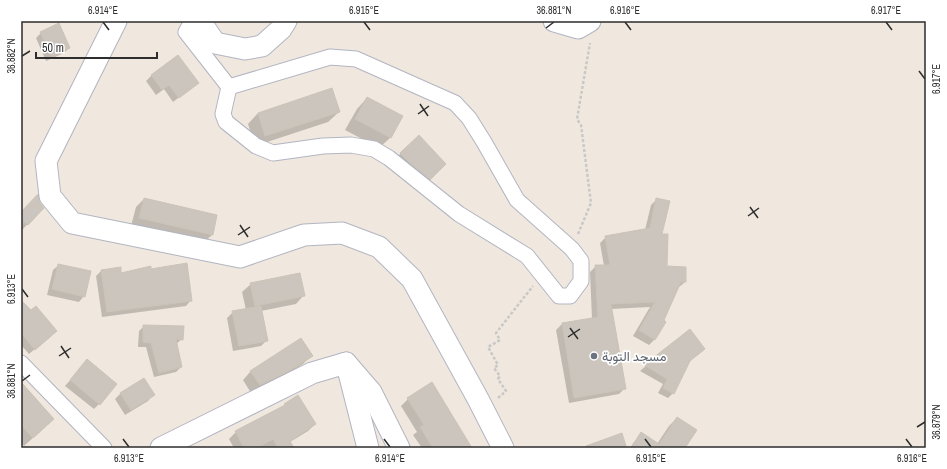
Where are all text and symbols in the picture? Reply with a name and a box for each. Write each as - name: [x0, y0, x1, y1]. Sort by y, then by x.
- text: 6.914°E: [88, 4, 118, 17]
- text: 6.915°E: [349, 4, 379, 17]
- text: 36.881°N: [537, 4, 572, 17]
- text: 6.916°E: [610, 4, 640, 17]
- text: 6.917°E: [871, 4, 901, 17]
- scale bar: [36, 34, 157, 60]
- text: 36.882°N: [5, 38, 18, 74]
- text: 50 m: [42, 40, 64, 56]
- text: 6.917°E: [930, 64, 943, 94]
- text: 6.913°E: [5, 274, 18, 304]
- place label: مسجد التوبة: [602, 348, 666, 365]
- marker: مسجد التوبة: [589, 351, 599, 361]
- text: 36.881°N: [5, 363, 18, 399]
- text: 36.879°N: [930, 404, 943, 440]
- text: 6.913°E: [114, 452, 144, 465]
- text: 6.914°E: [375, 452, 405, 465]
- text: 6.915°E: [636, 452, 666, 465]
- text: 6.916°E: [897, 452, 927, 465]

